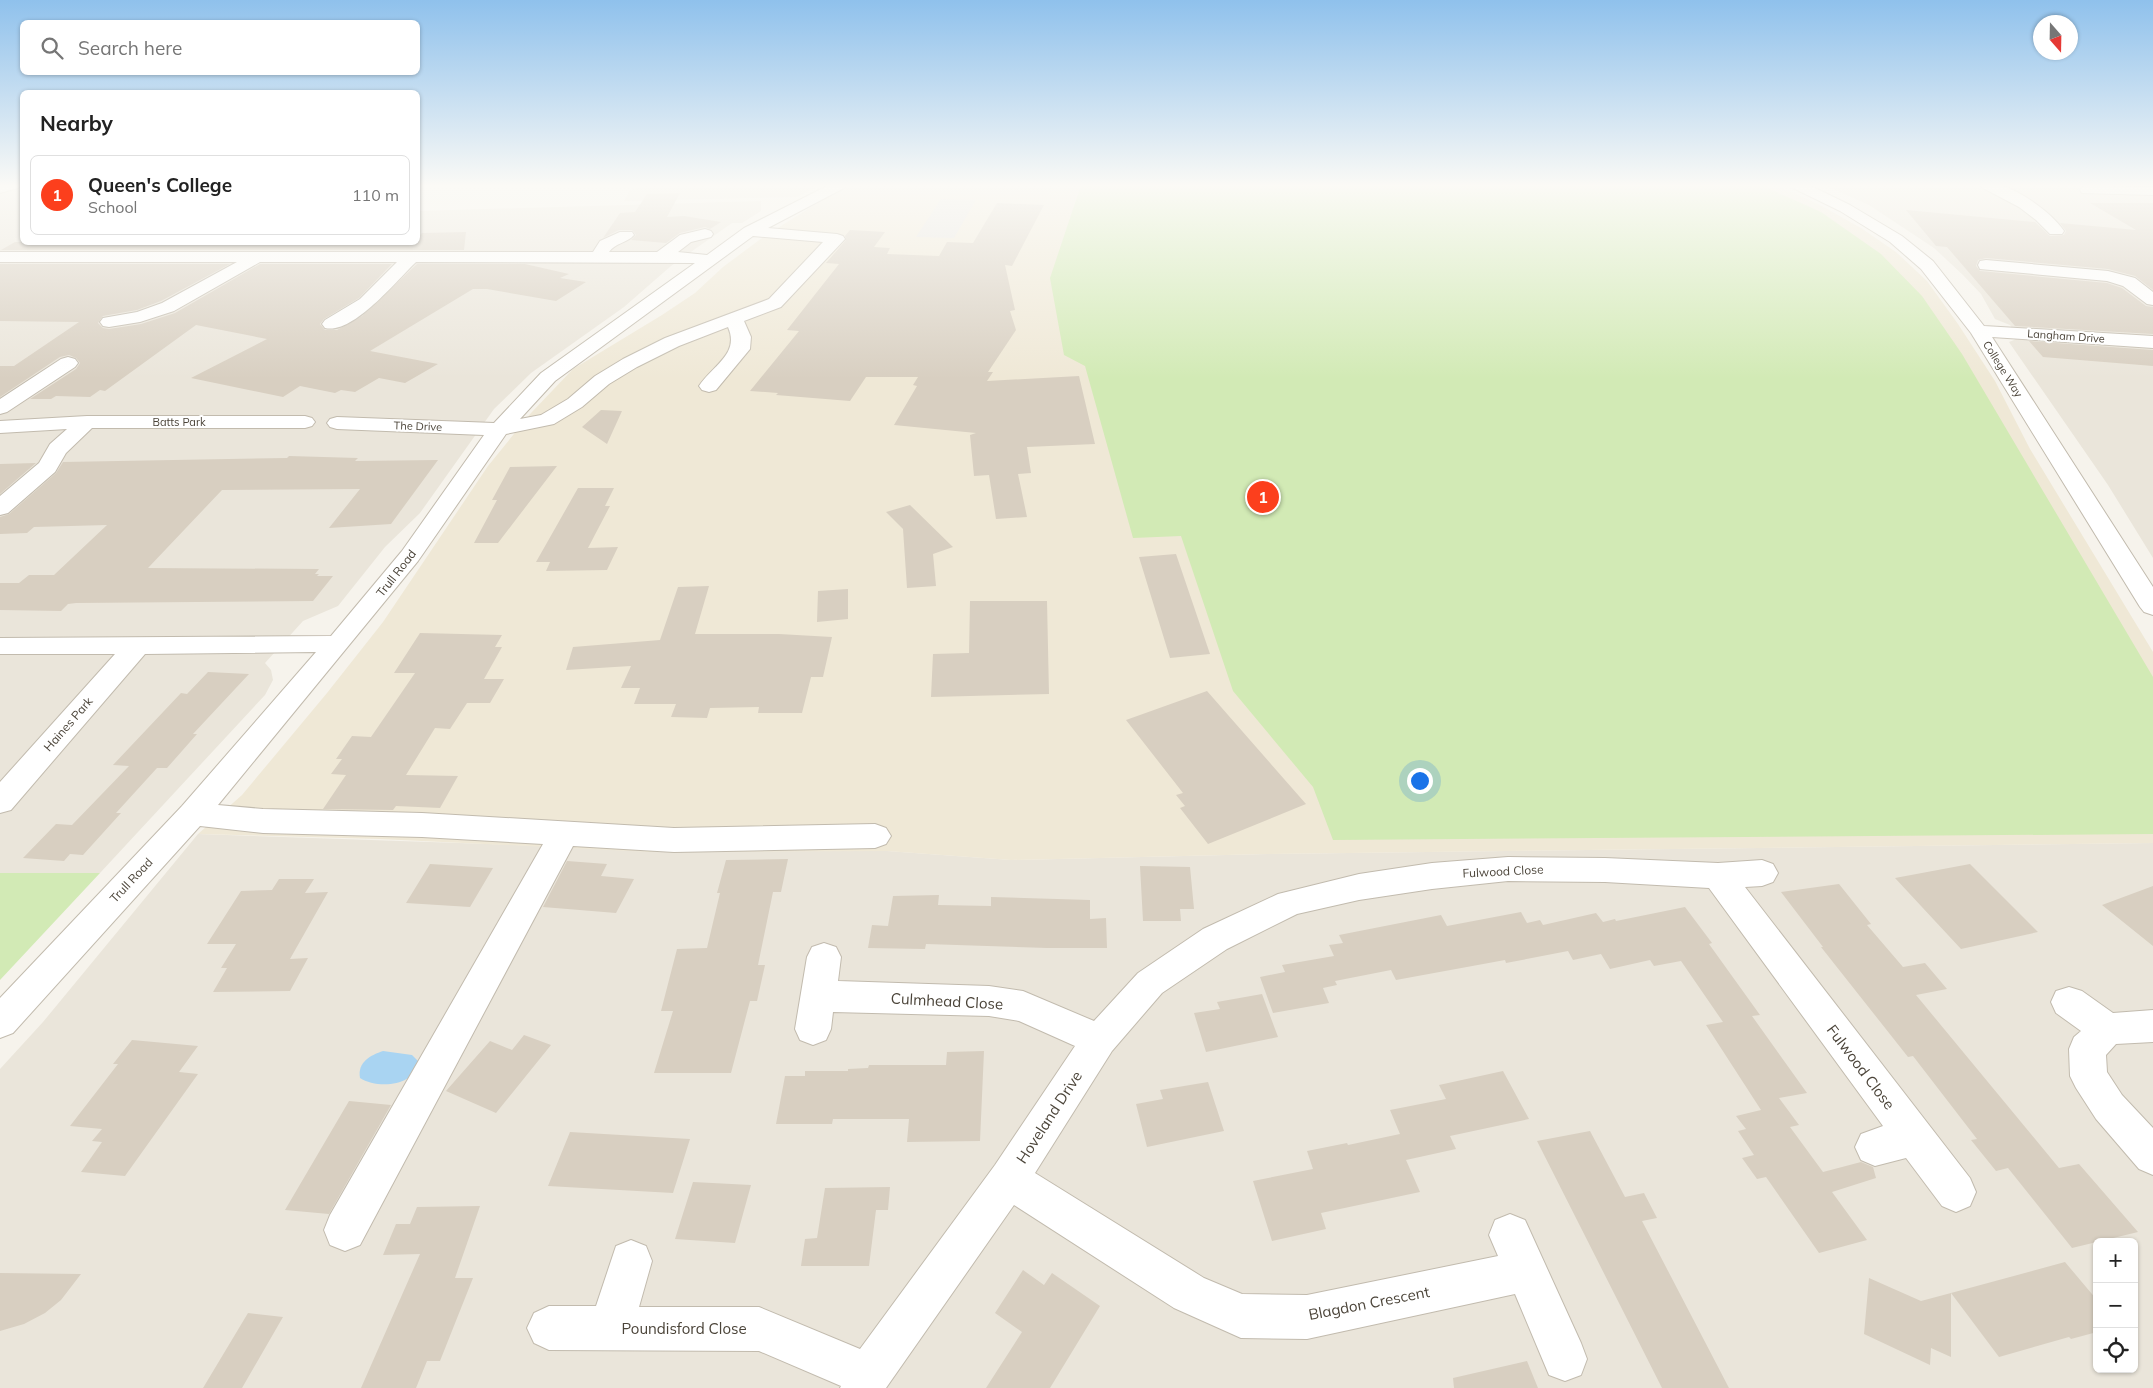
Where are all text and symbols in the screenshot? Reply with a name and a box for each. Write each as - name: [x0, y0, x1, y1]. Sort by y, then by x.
- north arrow: [2033, 15, 2078, 60]
- search box: [20, 20, 420, 75]
- icon: search: [38, 34, 66, 62]
- text: Search here: [78, 36, 182, 60]
- text: Nearby: [40, 110, 113, 136]
- text: Queen's College: [88, 173, 232, 197]
- text: 1: [52, 185, 62, 205]
- text: 110 m: [352, 185, 399, 205]
- text: School: [88, 197, 137, 217]
- street label: Langham Drive: [2027, 326, 2105, 346]
- street label: College Way: [1980, 338, 2026, 400]
- street label: Batts Park: [152, 415, 206, 429]
- street label: The Drive: [394, 418, 442, 434]
- pin: 1: [1247, 478, 1279, 516]
- street label: Trull Road: [373, 546, 419, 600]
- street label: Haines Park: [40, 693, 96, 754]
- your location: [1407, 768, 1433, 794]
- street label: Trull Road: [106, 854, 156, 906]
- street label: Fulwood Close: [1462, 861, 1544, 881]
- street label: Culmhead Close: [890, 989, 1004, 1013]
- street label: Fulwood Close: [1823, 1021, 1899, 1113]
- street label: Hoveland Drive: [1012, 1067, 1086, 1167]
- map controls: [2093, 1238, 2138, 1373]
- button: +: [2093, 1238, 2138, 1283]
- street label: Blagdon Crescent: [1307, 1282, 1431, 1324]
- button: −: [2093, 1283, 2138, 1328]
- street label: Poundisford Close: [621, 1319, 747, 1338]
- button: locate: [2093, 1328, 2138, 1373]

